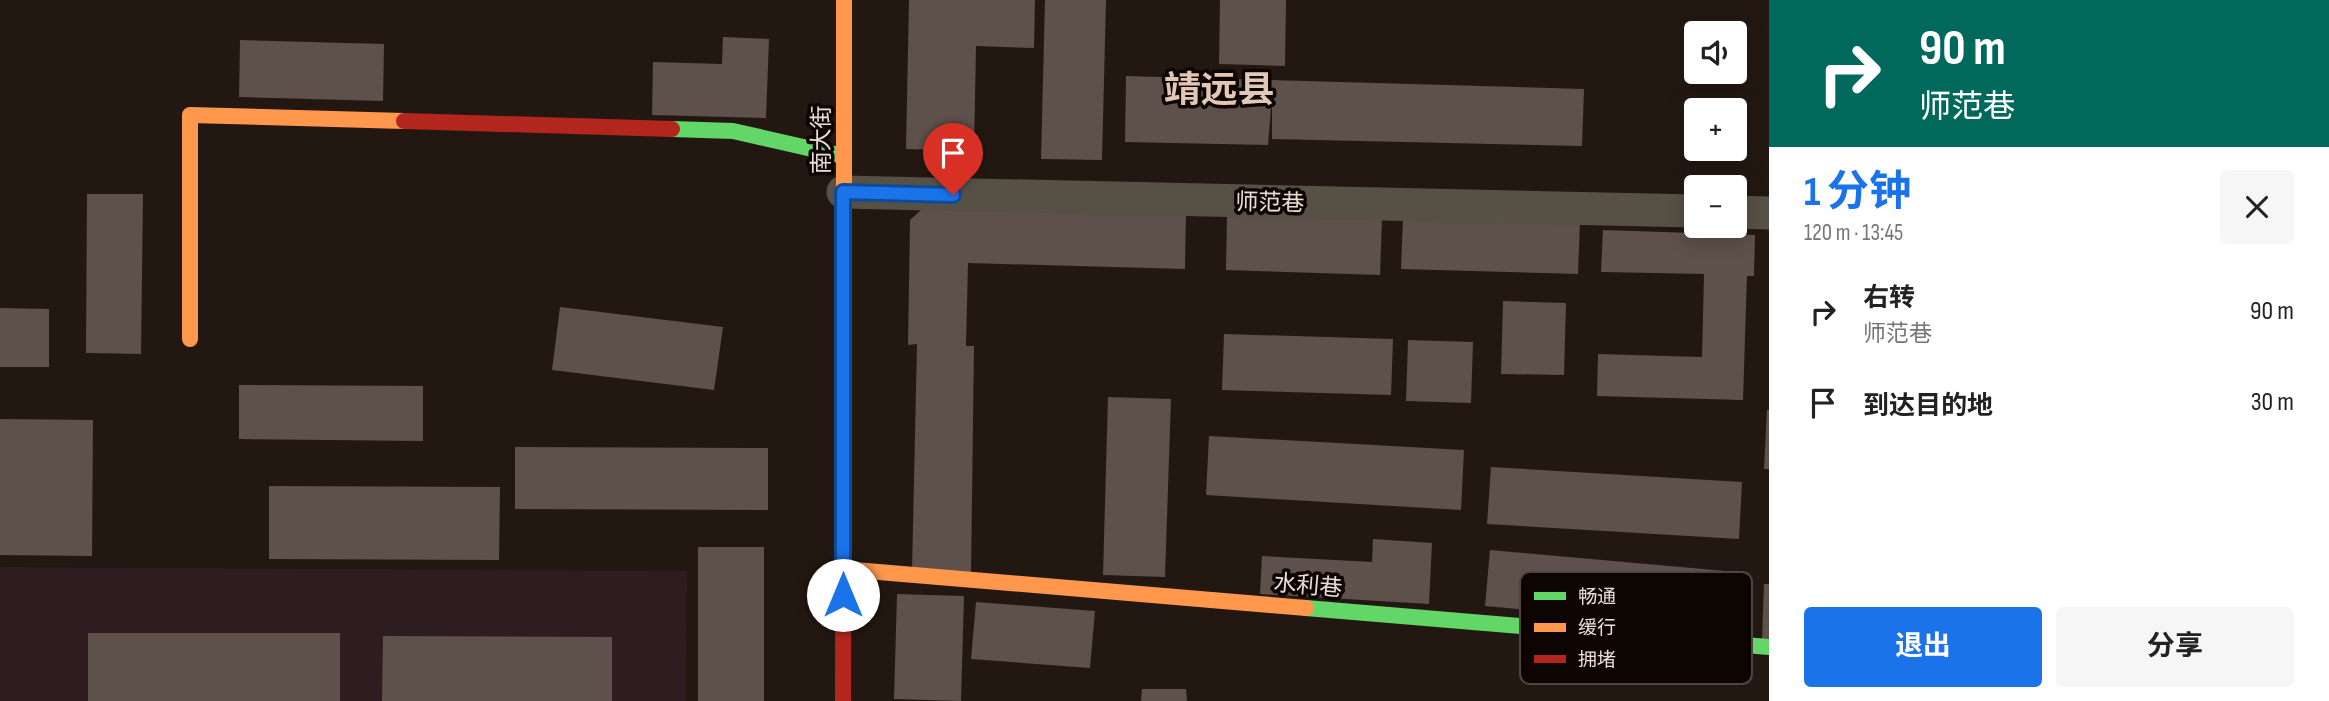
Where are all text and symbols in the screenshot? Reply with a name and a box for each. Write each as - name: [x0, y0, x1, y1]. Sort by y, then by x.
- text: 90 m: [1919, 20, 2006, 79]
- map controls: [1684, 21, 1747, 238]
- button: sound: [1684, 21, 1747, 84]
- icon: right: [1804, 28, 1895, 119]
- district label: 靖远县: [1164, 69, 1275, 113]
- text: 师范巷: [1919, 88, 2015, 127]
- button: +: [1684, 98, 1747, 161]
- street label: 南大街: [808, 106, 836, 175]
- pin: [923, 123, 983, 195]
- icon: arrive: [934, 134, 972, 172]
- text: 1 分钟: [1804, 167, 1911, 218]
- button: close: [2220, 170, 2294, 244]
- button: −: [1684, 175, 1747, 238]
- street label: 师范巷: [1235, 188, 1305, 218]
- text: 120 m · 13:45: [1804, 219, 1903, 247]
- text: 右转: [1863, 283, 1915, 314]
- icon: right: [1804, 293, 1842, 331]
- text: 90 m: [2250, 296, 2294, 327]
- text: 师范巷: [1863, 320, 1932, 348]
- icon: arrive: [1804, 384, 1842, 422]
- text: 30 m: [2251, 387, 2294, 418]
- text: 到达目的地: [1863, 391, 1993, 422]
- position arrow: [806, 558, 880, 632]
- street label: 水利巷: [1272, 569, 1344, 603]
- legend: [1520, 572, 1752, 684]
- text: 畅通: [1578, 586, 1616, 609]
- button: 退出: [1804, 607, 2042, 687]
- button: 分享: [2056, 607, 2294, 687]
- text: 缓行: [1578, 617, 1616, 640]
- text: 拥堵: [1578, 649, 1616, 672]

